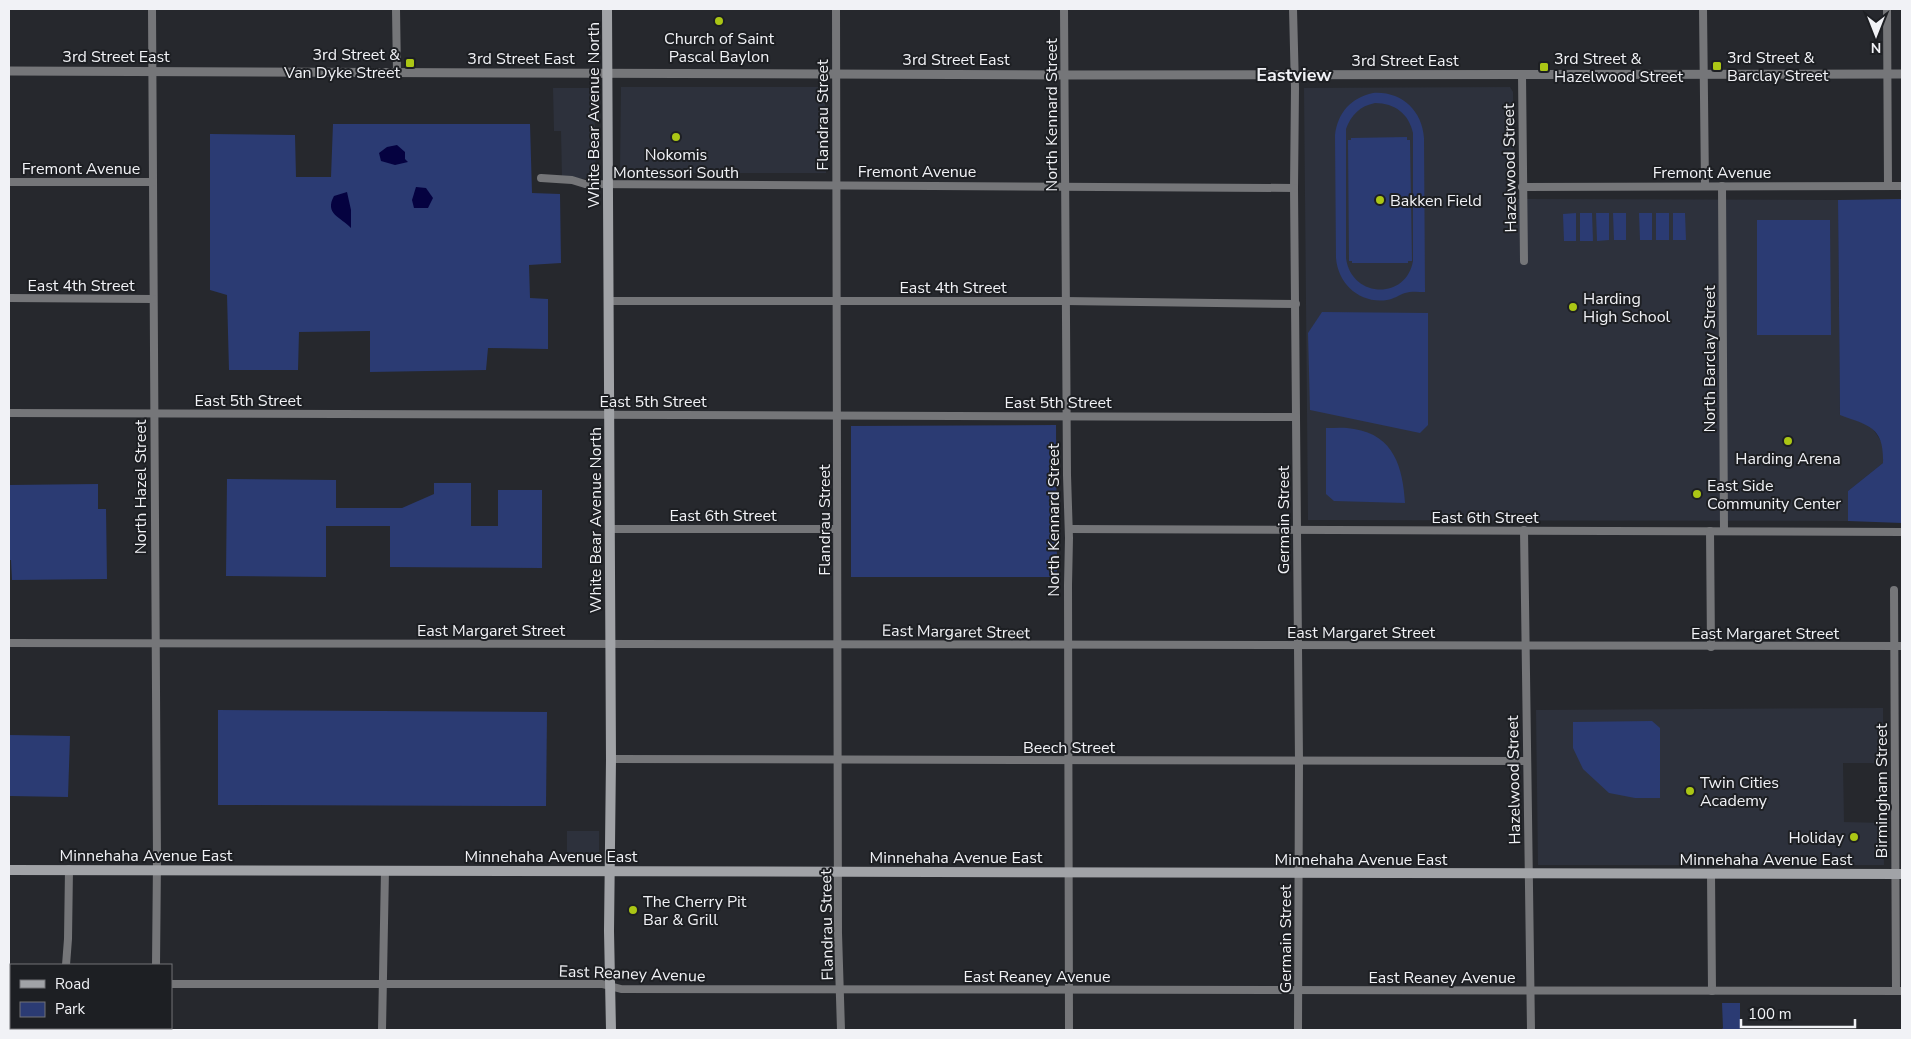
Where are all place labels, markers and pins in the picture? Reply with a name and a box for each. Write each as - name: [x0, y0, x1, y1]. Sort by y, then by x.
- marker: Church of Saint Pascal Baylon: [713, 15, 725, 27]
- place label: Church of Saint Pascal Baylon: [664, 28, 774, 68]
- place label: 3rd Street & Van Dyke Street: [283, 44, 400, 84]
- place label: 3rd Street & Barclay Street: [1727, 47, 1829, 87]
- place label: 3rd Street & Hazelwood Street: [1554, 48, 1684, 88]
- marker: 3rd Street & Van Dyke Street: [404, 57, 416, 69]
- marker: 3rd Street & Barclay Street: [1711, 60, 1723, 72]
- marker: 3rd Street & Hazelwood Street: [1538, 61, 1550, 73]
- marker: Nokomis Montessori South: [670, 131, 682, 143]
- place label: Nokomis Montessori South: [613, 144, 739, 184]
- place label: Bakken Field: [1390, 190, 1482, 212]
- marker: Bakken Field: [1374, 194, 1386, 206]
- place label: Harding High School: [1583, 288, 1671, 328]
- marker: Harding High School: [1567, 301, 1579, 313]
- marker: Harding Arena: [1782, 435, 1794, 447]
- place label: Harding Arena: [1735, 448, 1841, 470]
- place label: East Side Community Center: [1707, 475, 1841, 515]
- marker: East Side Community Center: [1691, 488, 1703, 500]
- place label: Twin Cities Academy: [1700, 772, 1779, 812]
- marker: Twin Cities Academy: [1684, 785, 1696, 797]
- place label: Holiday: [1789, 827, 1845, 849]
- marker: Holiday: [1848, 831, 1860, 843]
- place label: The Cherry Pit Bar & Grill: [643, 891, 747, 931]
- marker: The Cherry Pit Bar & Grill: [627, 904, 639, 916]

